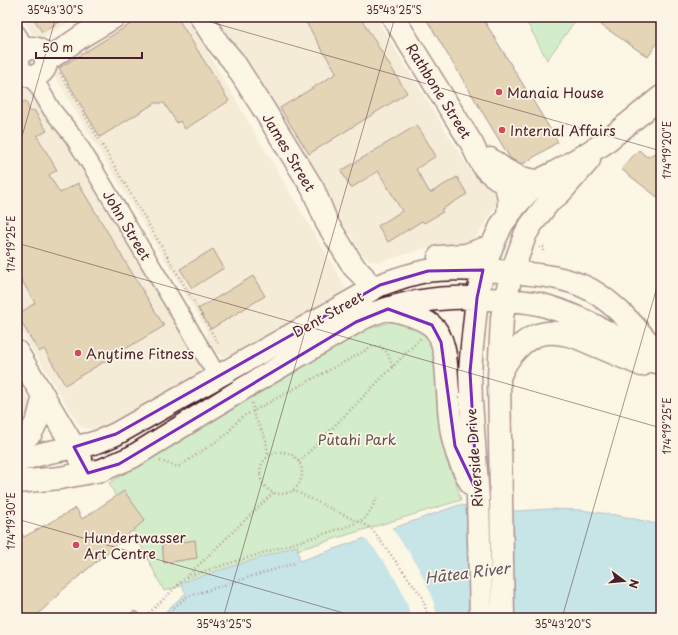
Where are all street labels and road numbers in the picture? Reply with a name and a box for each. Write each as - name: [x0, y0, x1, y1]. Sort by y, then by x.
- street label: Rathbone Street: [401, 39, 477, 143]
- street label: James Street: [257, 109, 321, 196]
- street label: John Street: [98, 186, 156, 264]
- street label: Dent Street: [289, 286, 368, 342]
- street label: Riverside Drive: [460, 408, 488, 508]

